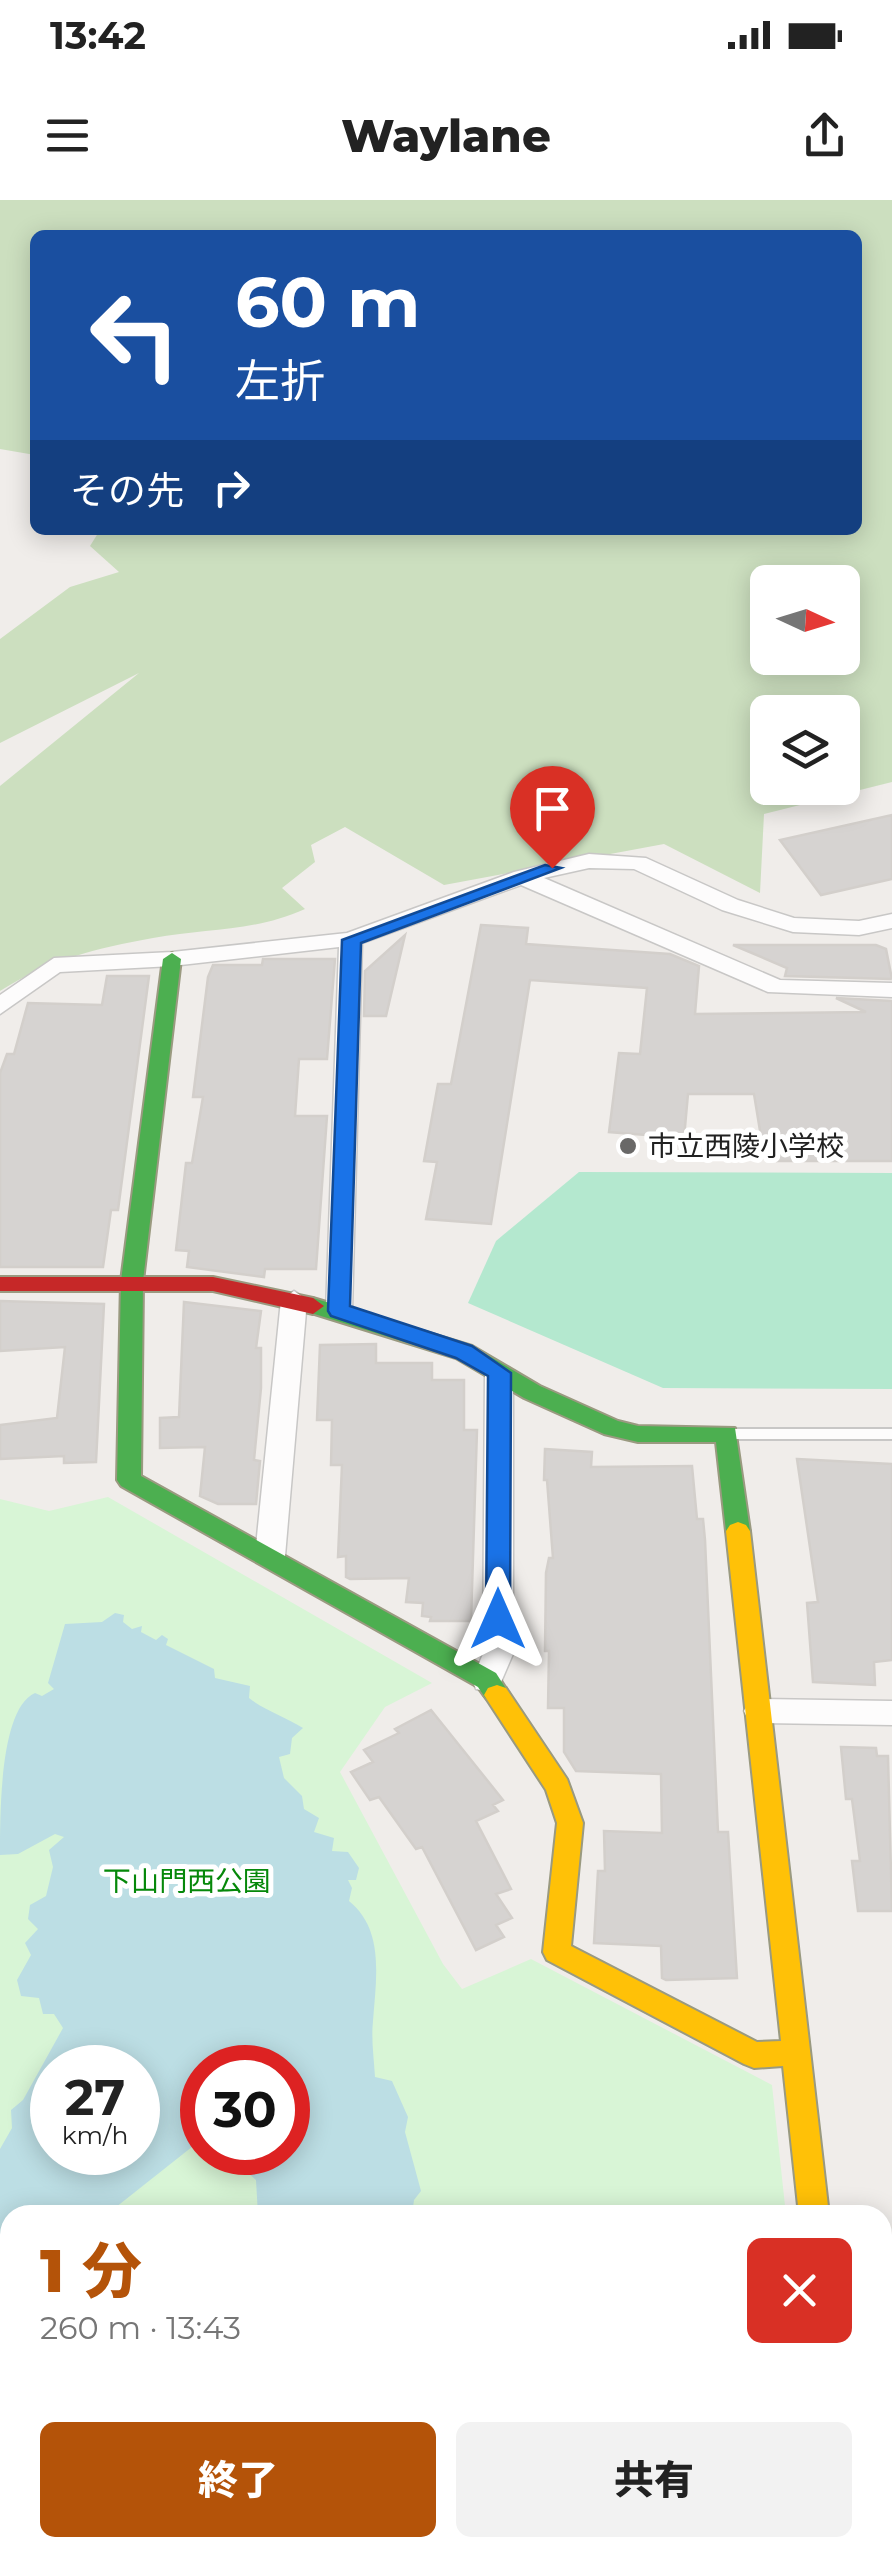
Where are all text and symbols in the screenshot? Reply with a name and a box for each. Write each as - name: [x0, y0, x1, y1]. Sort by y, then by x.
- text: 13:42: [50, 12, 146, 59]
- icon: menu: [40, 108, 95, 163]
- text: Waylane: [341, 108, 551, 163]
- icon: share: [797, 108, 852, 163]
- text: 60 m: [235, 259, 420, 345]
- icon: left: [70, 270, 200, 400]
- text: 左折: [235, 353, 325, 408]
- icon: right: [204, 460, 259, 515]
- text: その先: [70, 467, 184, 514]
- north arrow: [750, 565, 860, 675]
- map controls: [750, 565, 860, 805]
- button: layers: [750, 695, 860, 805]
- pin: [510, 766, 595, 869]
- icon: arrive: [525, 781, 580, 836]
- place label: 市立西陵小学校: [648, 1129, 844, 1163]
- marker: 市立西陵小学校: [617, 1135, 639, 1157]
- position arrow: [446, 1567, 550, 1671]
- park label: 下山門西公園: [103, 1864, 271, 1898]
- speed limit sign: 30: [180, 2045, 310, 2175]
- text: 27: [65, 2067, 125, 2128]
- text: km/h: [62, 2120, 128, 2150]
- text: 1 分: [40, 2234, 142, 2307]
- button: close: [747, 2238, 852, 2343]
- text: 260 m · 13:43: [40, 2308, 241, 2347]
- button: 終了: [40, 2422, 436, 2537]
- button: 共有: [456, 2422, 852, 2537]

